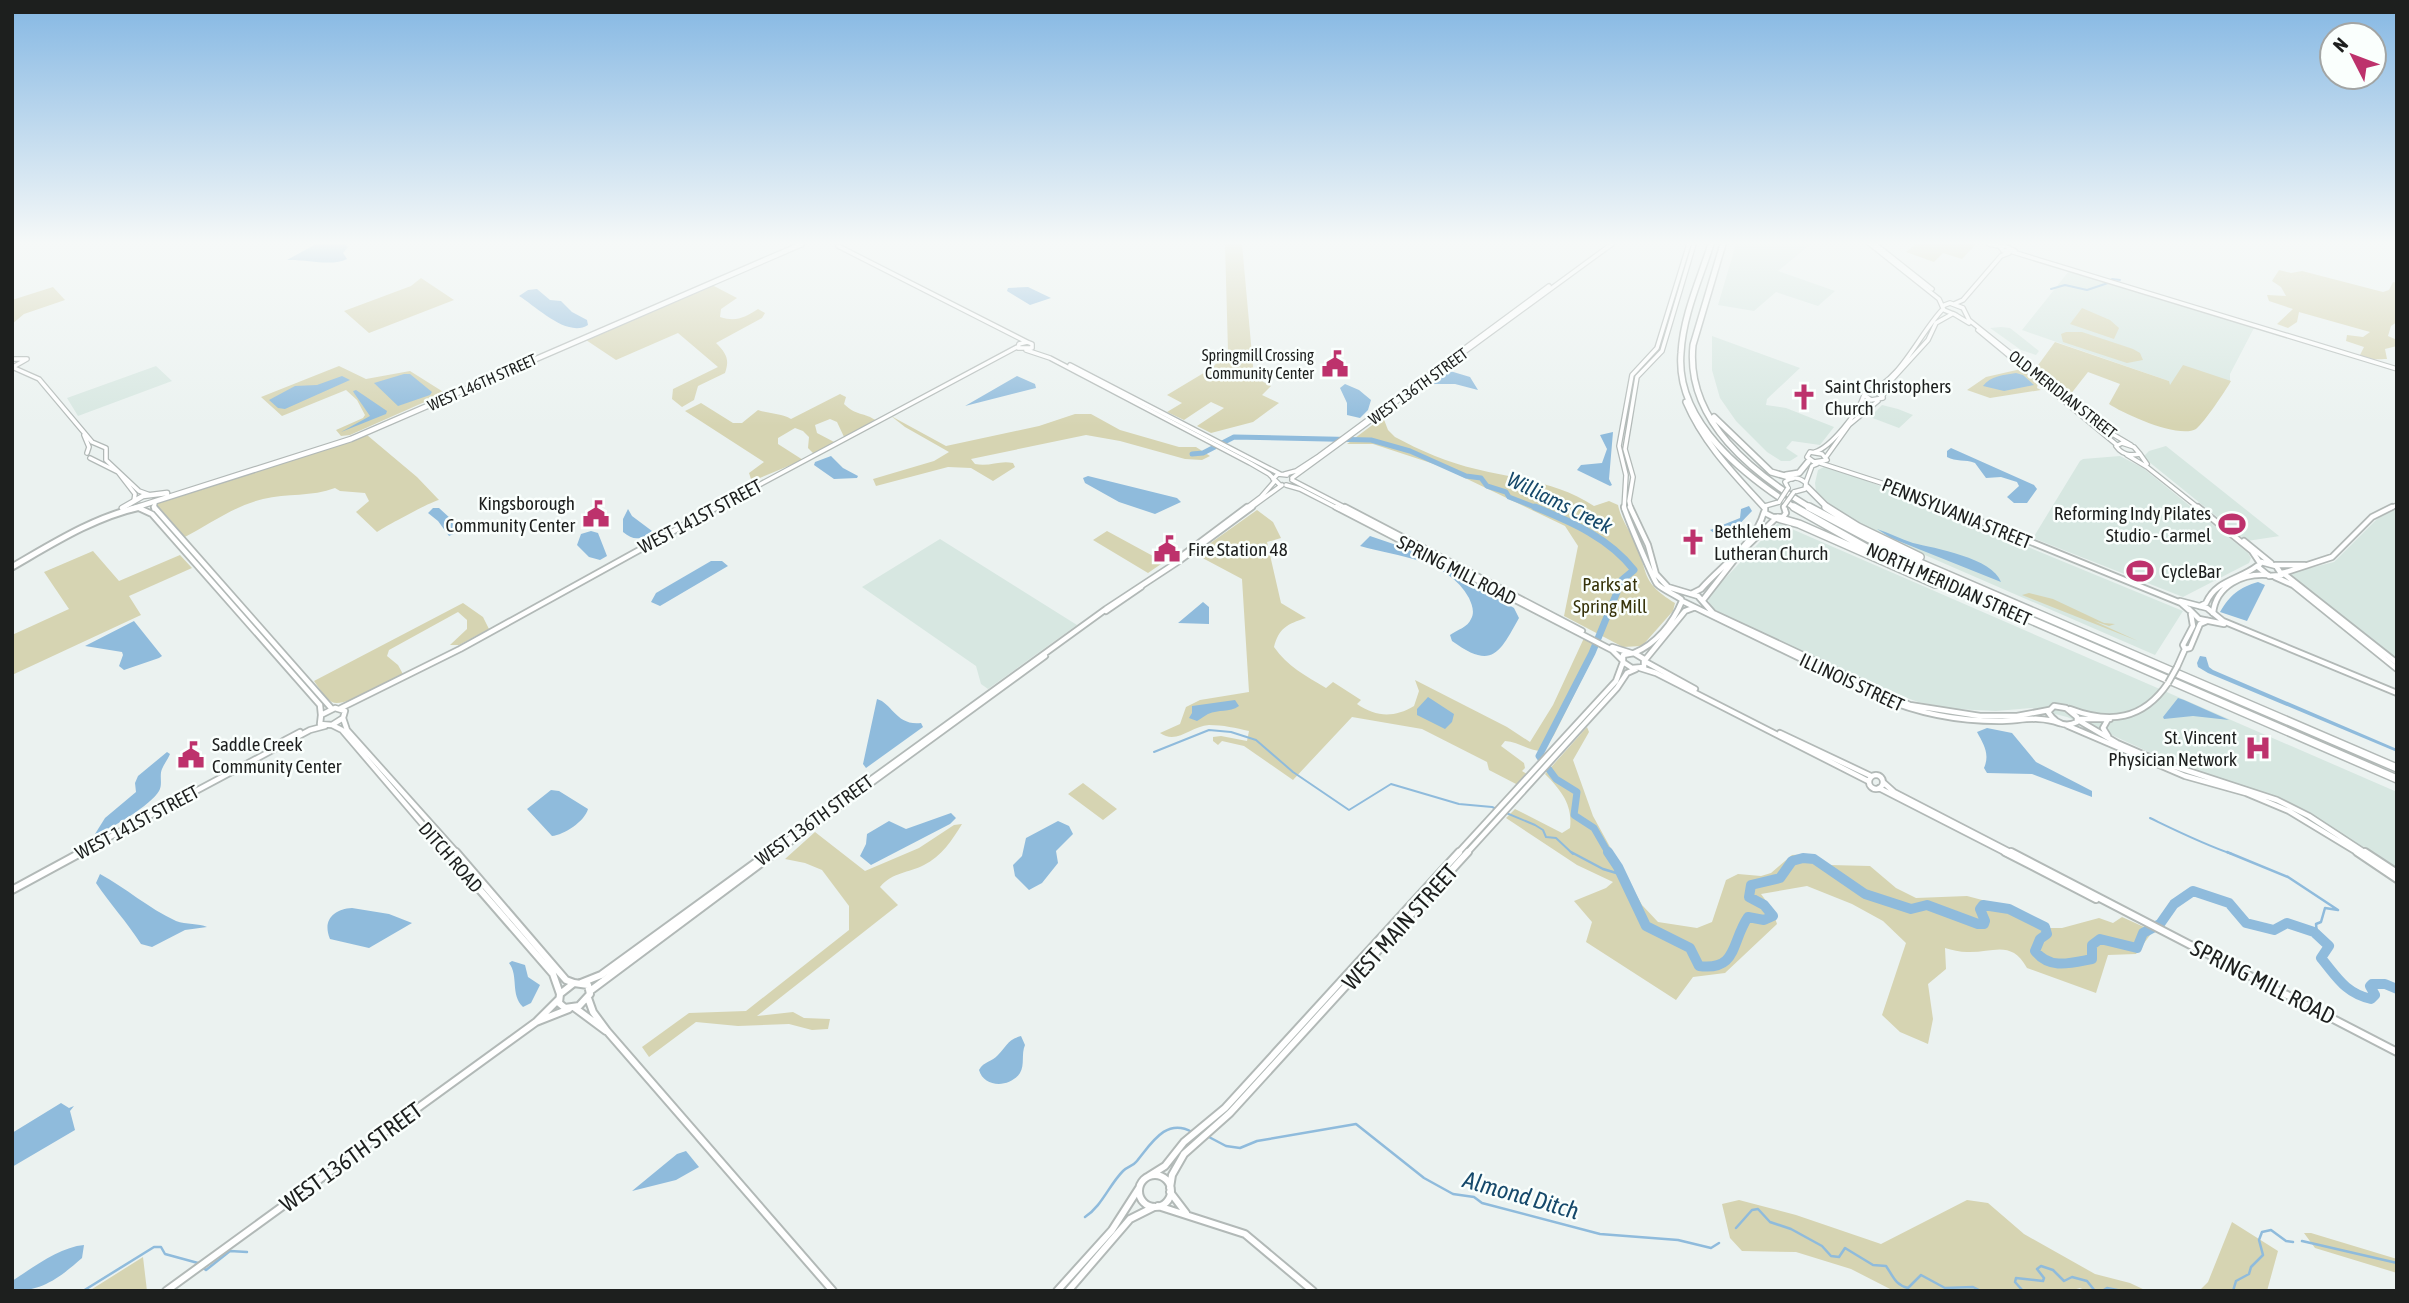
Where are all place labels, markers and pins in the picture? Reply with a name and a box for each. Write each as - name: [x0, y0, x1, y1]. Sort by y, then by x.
- place label: Springmill Crossing Community Center: [1202, 346, 1314, 383]
- public building icon: Springmill Crossing Community Center: [1320, 349, 1350, 379]
- place label: Saint Christophers Church: [1825, 375, 1952, 419]
- church icon: Saint Christophers Church: [1789, 382, 1819, 412]
- place label: Kingsborough Community Center: [446, 492, 575, 536]
- public building icon: Kingsborough Community Center: [581, 499, 611, 529]
- place label: Reforming Indy Pilates Studio - Carmel: [2054, 502, 2211, 546]
- sports icon: Reforming Indy Pilates Studio - Carmel: [2217, 509, 2247, 539]
- place label: Bethlehem Lutheran Church: [1714, 520, 1829, 564]
- church icon: Bethlehem Lutheran Church: [1678, 527, 1708, 557]
- public building icon: Fire Station 48: [1152, 534, 1182, 564]
- place label: Fire Station 48: [1188, 538, 1288, 560]
- sports icon: CycleBar: [2125, 556, 2155, 586]
- place label: CycleBar: [2161, 560, 2222, 582]
- place label: St. Vincent Physician Network: [2108, 726, 2238, 770]
- place label: Saddle Creek Community Center: [212, 733, 342, 777]
- hospital icon: St. Vincent Physician Network: [2243, 733, 2273, 763]
- public building icon: Saddle Creek Community Center: [176, 740, 206, 770]

